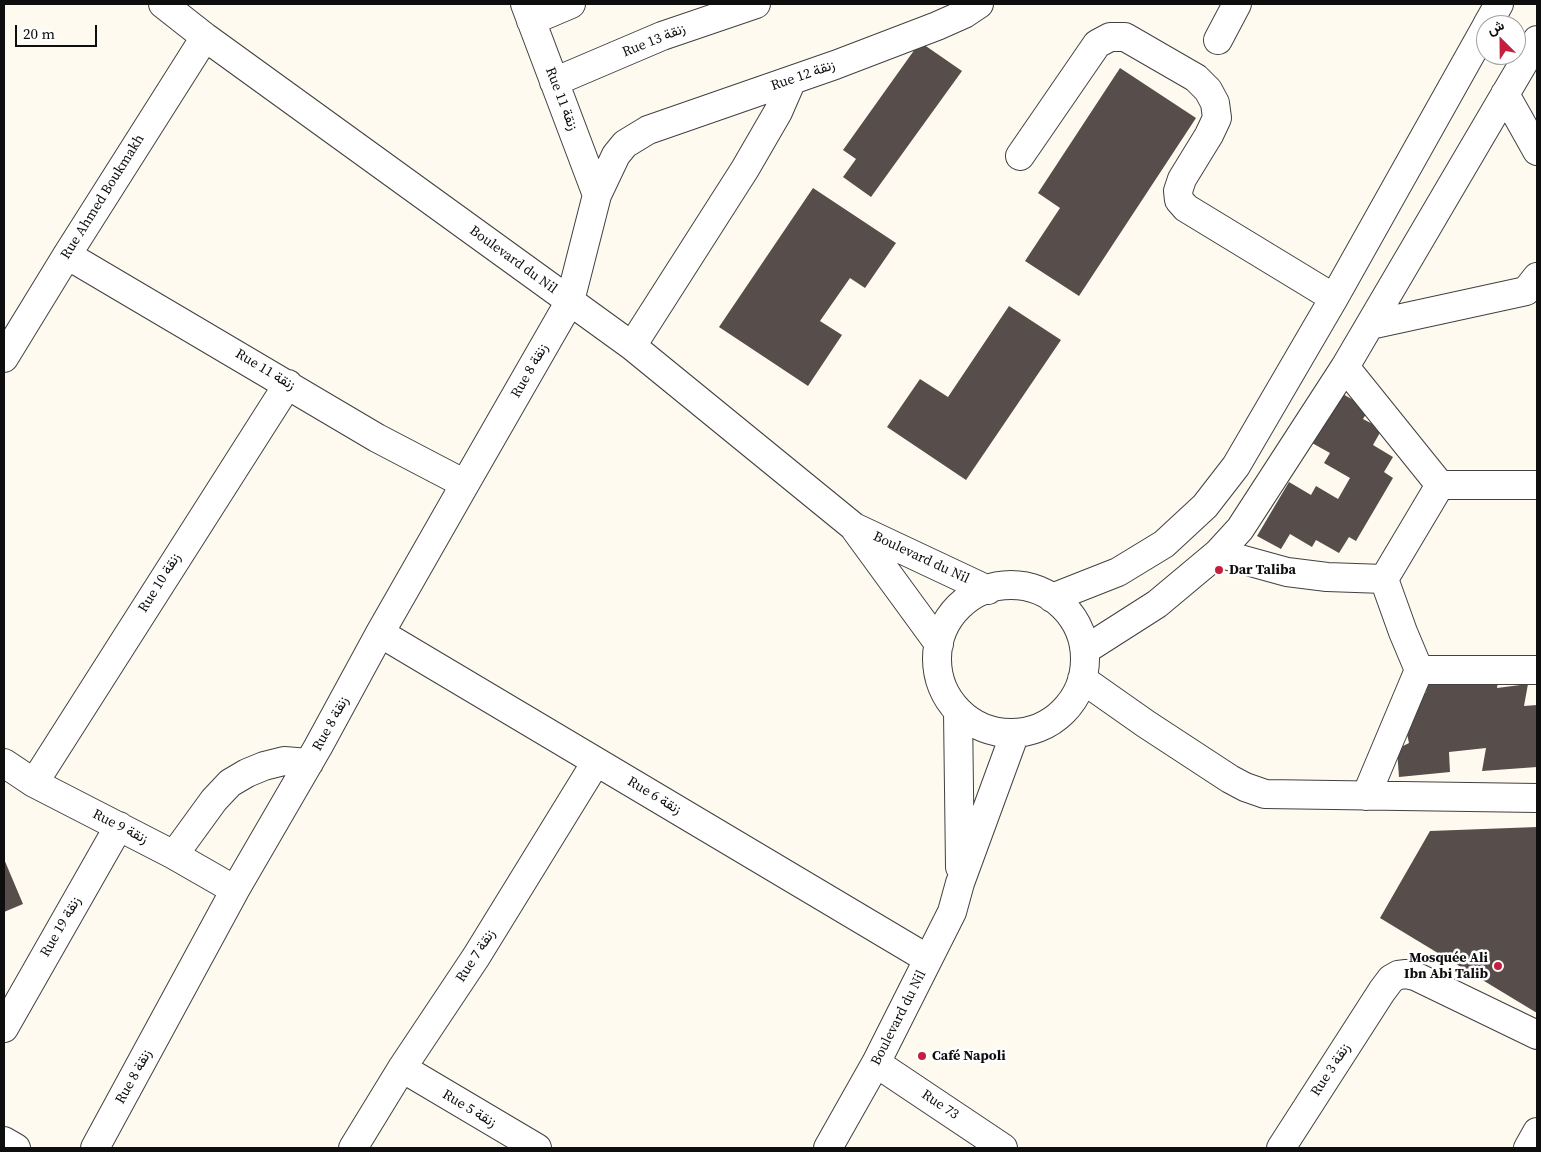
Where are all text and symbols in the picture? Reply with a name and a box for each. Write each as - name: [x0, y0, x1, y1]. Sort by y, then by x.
- scale bar: [18, 15, 100, 47]
- north arrow: [1476, 15, 1526, 65]
- text: ش: [1484, 15, 1507, 40]
- street label: Rue 13 زنقة: [620, 21, 688, 61]
- text: 20 m: [23, 23, 55, 44]
- street label: Rue 12 زنقة: [769, 57, 837, 95]
- street label: Rue 11 زنقة: [541, 65, 581, 133]
- street label: Rue Ahmed Boukmakh: [58, 131, 148, 263]
- street label: Boulevard du Nil: [466, 223, 560, 297]
- street label: Rue 8 زنقة: [508, 341, 552, 401]
- street label: Rue 11 زنقة: [232, 346, 298, 394]
- street label: Boulevard du Nil: [870, 528, 972, 588]
- street label: Rue 10 زنقة: [135, 550, 185, 616]
- place label: Dar Taliba: [1229, 562, 1296, 578]
- marker: Dar Taliba: [1213, 564, 1225, 576]
- street label: Rue 8 زنقة: [309, 694, 353, 754]
- street label: Rue 6 زنقة: [624, 773, 684, 819]
- street label: Rue 9 زنقة: [90, 806, 150, 848]
- street label: Rue 19 زنقة: [37, 894, 85, 960]
- street label: Rue 7 زنقة: [453, 926, 499, 986]
- place label: Mosquée Ali Ibn Abi Talib: [1404, 950, 1488, 982]
- marker: Mosquée Ali Ibn Abi Talib: [1492, 960, 1504, 972]
- street label: Boulevard du Nil: [868, 968, 930, 1068]
- street label: Rue 3 زنقة: [1308, 1040, 1354, 1100]
- street label: Rue 8 زنقة: [112, 1047, 156, 1107]
- place label: Café Napoli: [932, 1048, 1006, 1064]
- marker: Café Napoli: [916, 1050, 928, 1062]
- street label: Rue 5 زنقة: [439, 1086, 499, 1132]
- street label: Rue 73: [918, 1086, 962, 1124]

